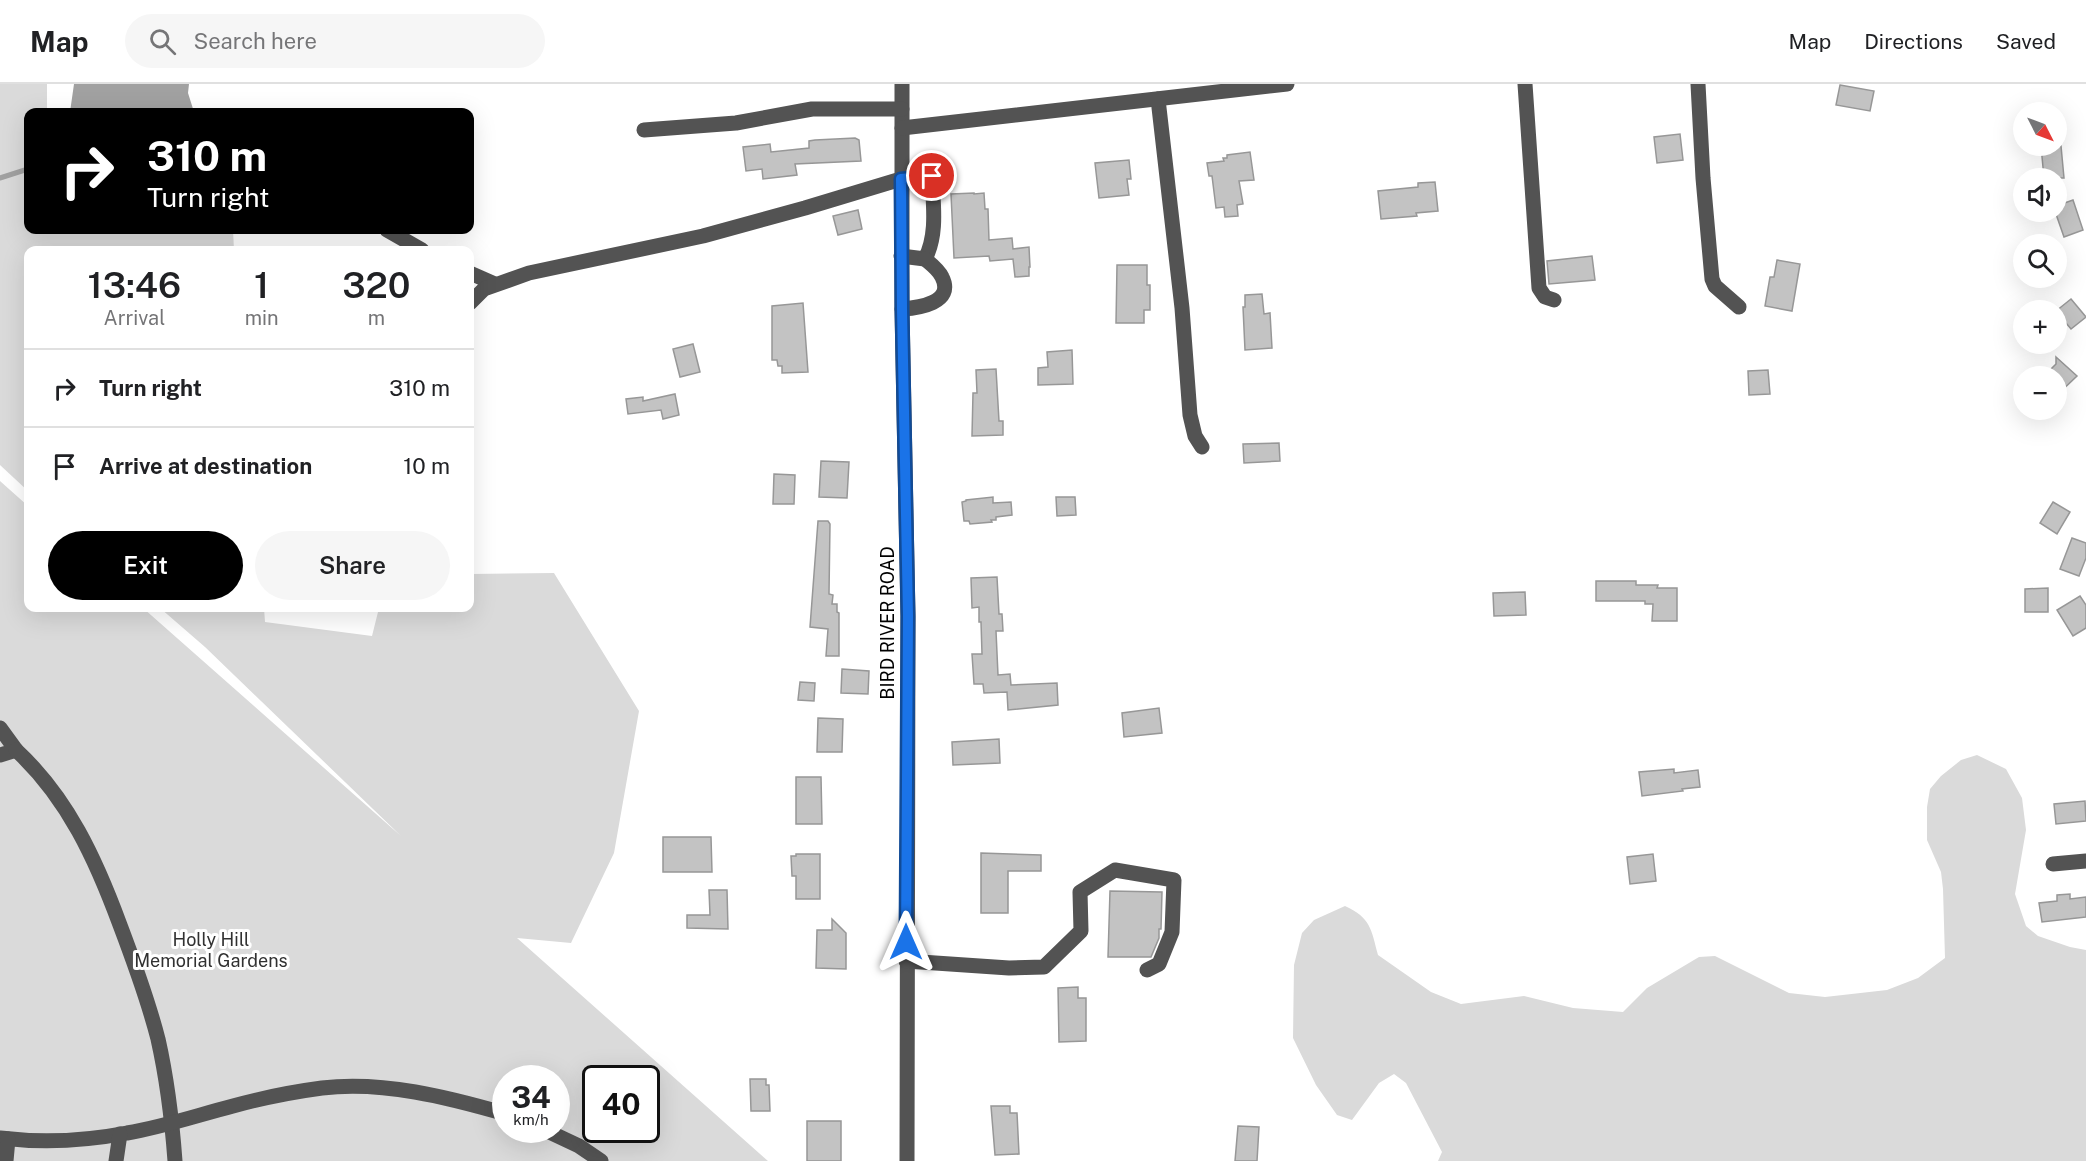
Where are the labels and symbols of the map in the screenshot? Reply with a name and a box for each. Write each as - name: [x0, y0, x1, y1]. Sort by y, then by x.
- north arrow: [2013, 102, 2067, 156]
- pin: [906, 150, 957, 201]
- street label: BIRD RIVER ROAD: [877, 546, 898, 700]
- position arrow: [874, 910, 938, 974]
- park label: Holly Hill Memorial Gardens: [134, 929, 288, 971]
- speed limit sign: 40: [582, 1065, 660, 1143]

